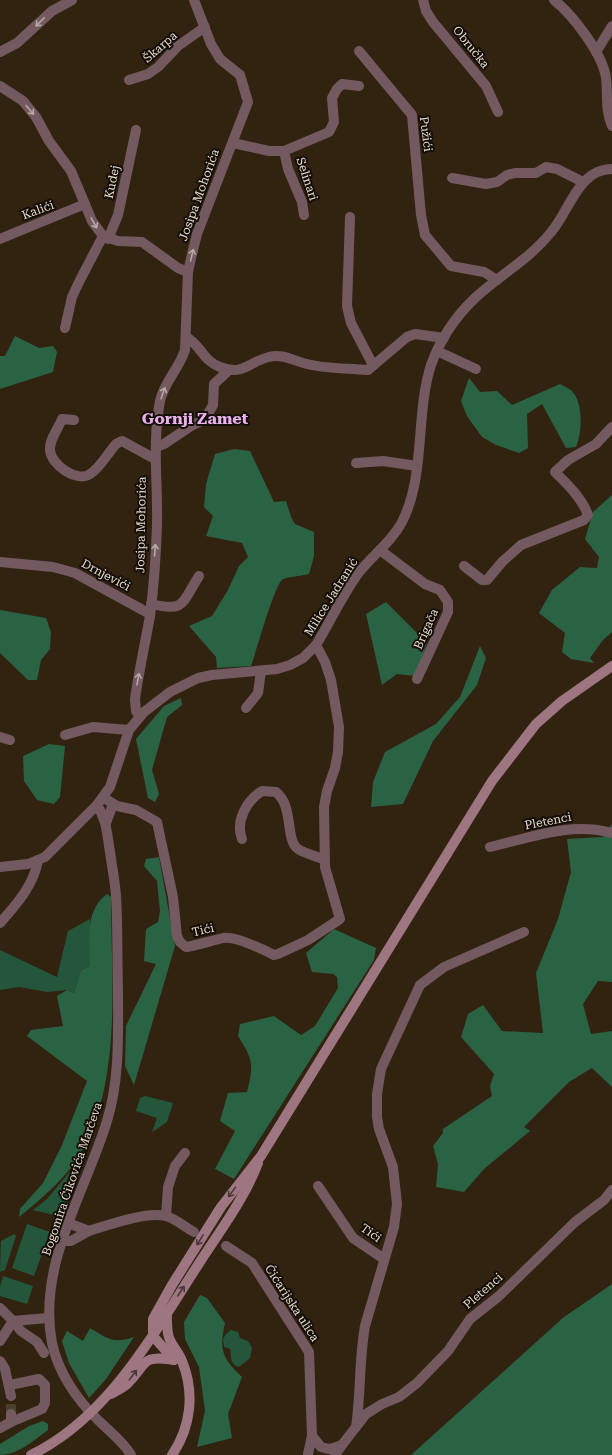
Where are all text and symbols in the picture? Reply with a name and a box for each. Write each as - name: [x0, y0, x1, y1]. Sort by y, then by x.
- one-way arrow: [35, 17, 45, 27]
- street label: Obručka: [450, 23, 493, 71]
- street label: Škarpa: [140, 28, 180, 66]
- one-way arrow: [26, 105, 35, 115]
- street label: Pužići: [417, 116, 435, 153]
- street label: Josipa Mohorića: [176, 147, 222, 243]
- street label: Selinari: [293, 156, 321, 203]
- street label: Kudej: [102, 164, 122, 200]
- street label: Kalići: [20, 198, 56, 222]
- one-way arrow: [90, 217, 98, 229]
- one-way arrow: [188, 249, 196, 262]
- one-way arrow: [160, 386, 167, 399]
- district label: Gornji Zamet: [142, 409, 249, 428]
- street label: Josipa Mohorića: [133, 476, 149, 573]
- one-way arrow: [152, 544, 159, 557]
- street label: Milice Jadranić: [301, 555, 361, 639]
- street label: Drnjevići: [79, 556, 133, 594]
- street label: Brigača: [411, 606, 441, 652]
- one-way arrow: [134, 672, 142, 685]
- street label: Pletenci: [524, 810, 573, 832]
- street label: Tići: [191, 921, 216, 939]
- street label: Bogomira Ćikovića Marčeva: [39, 1100, 105, 1258]
- one-way arrow: [228, 1186, 236, 1197]
- street label: Tići: [358, 1221, 384, 1245]
- one-way arrow: [196, 1234, 204, 1245]
- street label: Ćićarijska ulica: [262, 1262, 322, 1344]
- street label: Pletenci: [461, 1270, 506, 1312]
- one-way arrow: [176, 1286, 185, 1297]
- one-way arrow: [129, 1370, 138, 1381]

